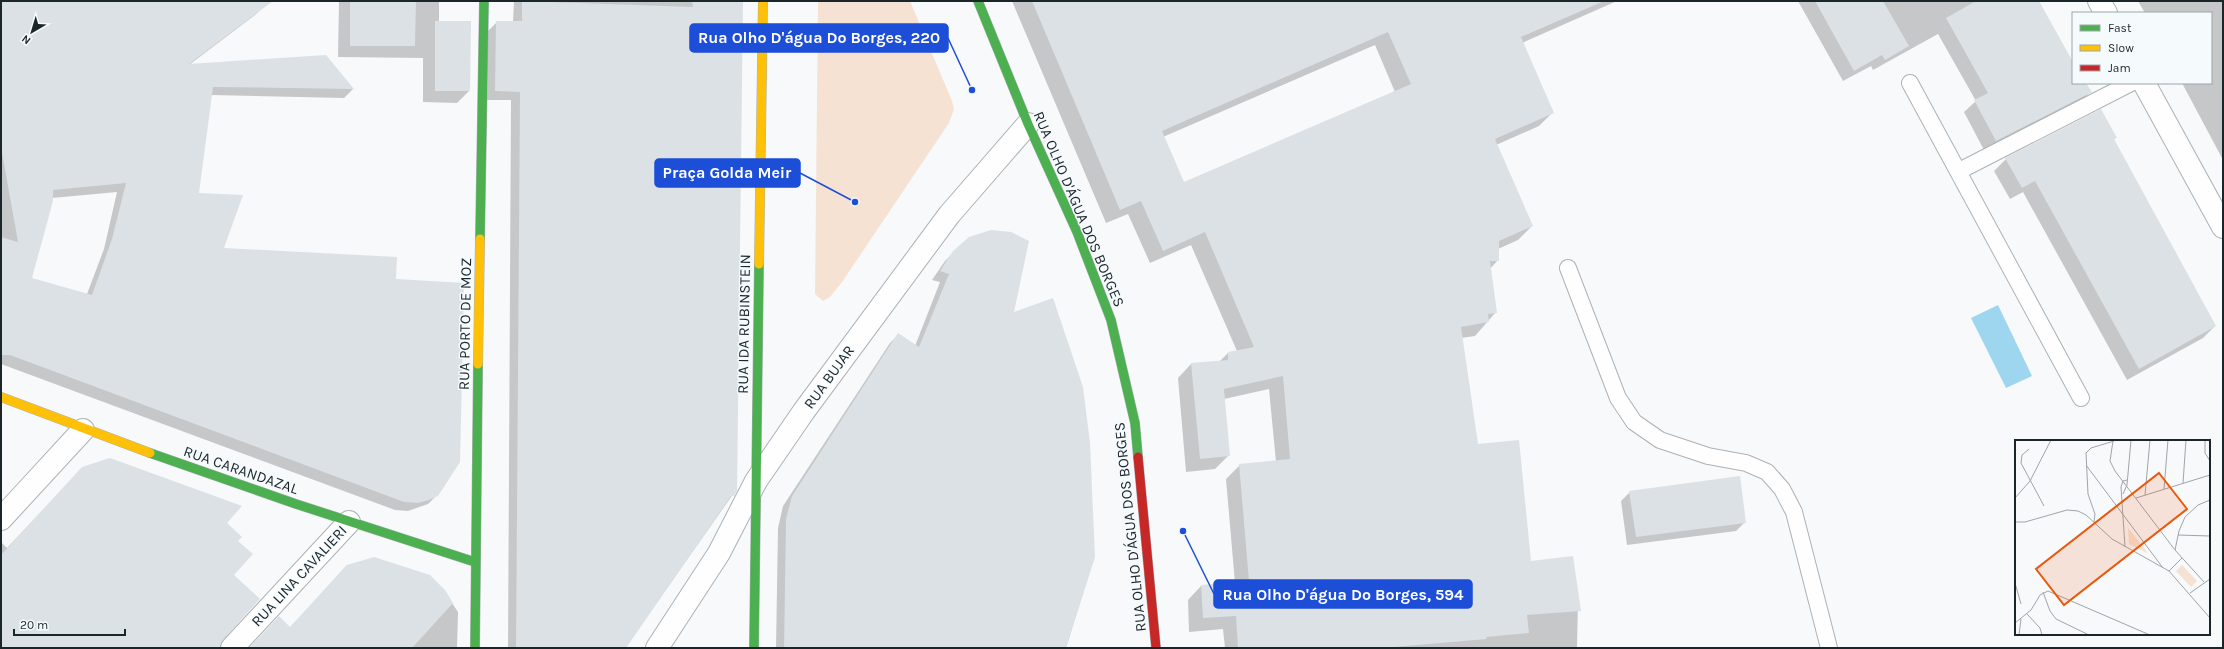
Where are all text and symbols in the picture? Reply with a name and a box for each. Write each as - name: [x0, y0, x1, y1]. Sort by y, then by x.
- north arrow: [12, 12, 52, 52]
- legend: [2072, 12, 2212, 84]
- text: Fast: [2108, 21, 2132, 35]
- callout: Rua Olho D'água Do Borges, 220: [690, 24, 948, 52]
- text: Rua Olho D'água Do Borges, 220: [698, 28, 940, 47]
- text: N: [19, 32, 33, 47]
- text: Slow: [2108, 41, 2134, 55]
- text: Jam: [2108, 61, 2131, 75]
- street label: RUA OLHO D'ÁGUA DOS BORGES: [1030, 108, 1128, 310]
- callout: Praça Golda Meir: [655, 159, 800, 187]
- text: Praça Golda Meir: [663, 163, 792, 182]
- street label: RUA IDA RUBINSTEIN: [734, 254, 754, 394]
- street label: RUA PORTO DE MOZ: [455, 258, 475, 390]
- street label: RUA BUJAR: [800, 342, 858, 412]
- street label: RUA OLHO D'ÁGUA DOS BORGES: [1110, 421, 1150, 633]
- inset map: [2015, 440, 2210, 635]
- street label: RUA CARANDAZAL: [181, 442, 301, 498]
- street label: RUA LINA CAVALIERI: [247, 522, 351, 630]
- callout: Rua Olho D'água Do Borges, 594: [1214, 580, 1472, 608]
- text: Rua Olho D'água Do Borges, 594: [1222, 585, 1464, 604]
- scale bar: [14, 611, 125, 637]
- text: 20 m: [20, 618, 48, 632]

